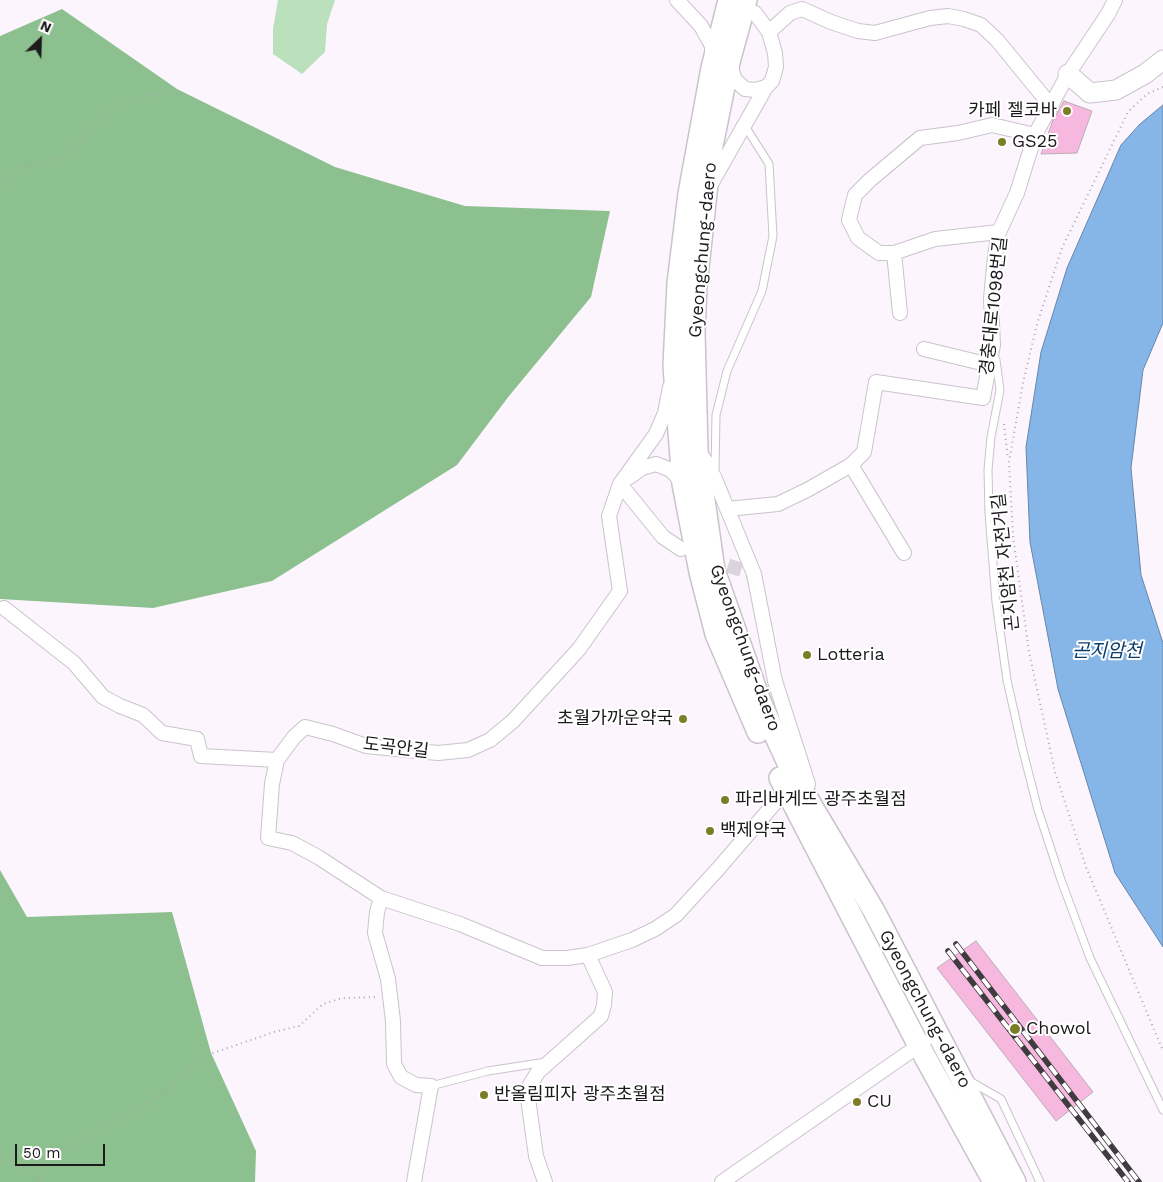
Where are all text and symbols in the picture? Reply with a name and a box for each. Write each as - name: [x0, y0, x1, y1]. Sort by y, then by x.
- north arrow: [15, 15, 65, 65]
- text: N: [38, 17, 54, 36]
- place label: 카페 젤코바: [968, 100, 1057, 122]
- marker: 카페 젤코바: [1061, 105, 1073, 117]
- place label: GS25: [1012, 131, 1058, 153]
- marker: GS25: [996, 136, 1008, 148]
- street label: Gyeongchung-daero: [685, 161, 721, 339]
- street label: 경충대로1098번길: [976, 235, 1012, 377]
- street label: 곤지암천 자전거길: [988, 492, 1024, 632]
- street label: Gyeongchung-daero: [705, 562, 785, 734]
- water label: 곤지암천: [1072, 640, 1142, 662]
- place label: Lotteria: [817, 644, 885, 666]
- marker: Lotteria: [801, 649, 813, 661]
- place label: 초월가까운약국: [557, 708, 673, 730]
- marker: 초월가까운약국: [677, 713, 689, 725]
- street label: 도곡안길: [362, 733, 430, 763]
- place label: 파리바게뜨 광주초월점: [735, 789, 907, 811]
- marker: 파리바게뜨 광주초월점: [719, 794, 731, 806]
- place label: 백제약국: [720, 820, 786, 842]
- marker: 백제약국: [704, 825, 716, 837]
- street label: Gyeongchung-daero: [874, 926, 976, 1092]
- place label: Chowol: [1026, 1018, 1091, 1040]
- marker: Chowol: [1008, 1022, 1022, 1036]
- place label: 반올림피자 광주초월점: [494, 1084, 666, 1106]
- marker: 반올림피자 광주초월점: [478, 1089, 490, 1101]
- place label: CU: [867, 1091, 892, 1113]
- marker: CU: [851, 1096, 863, 1108]
- scale bar: [18, 1134, 108, 1166]
- text: 50 m: [23, 1144, 60, 1162]

